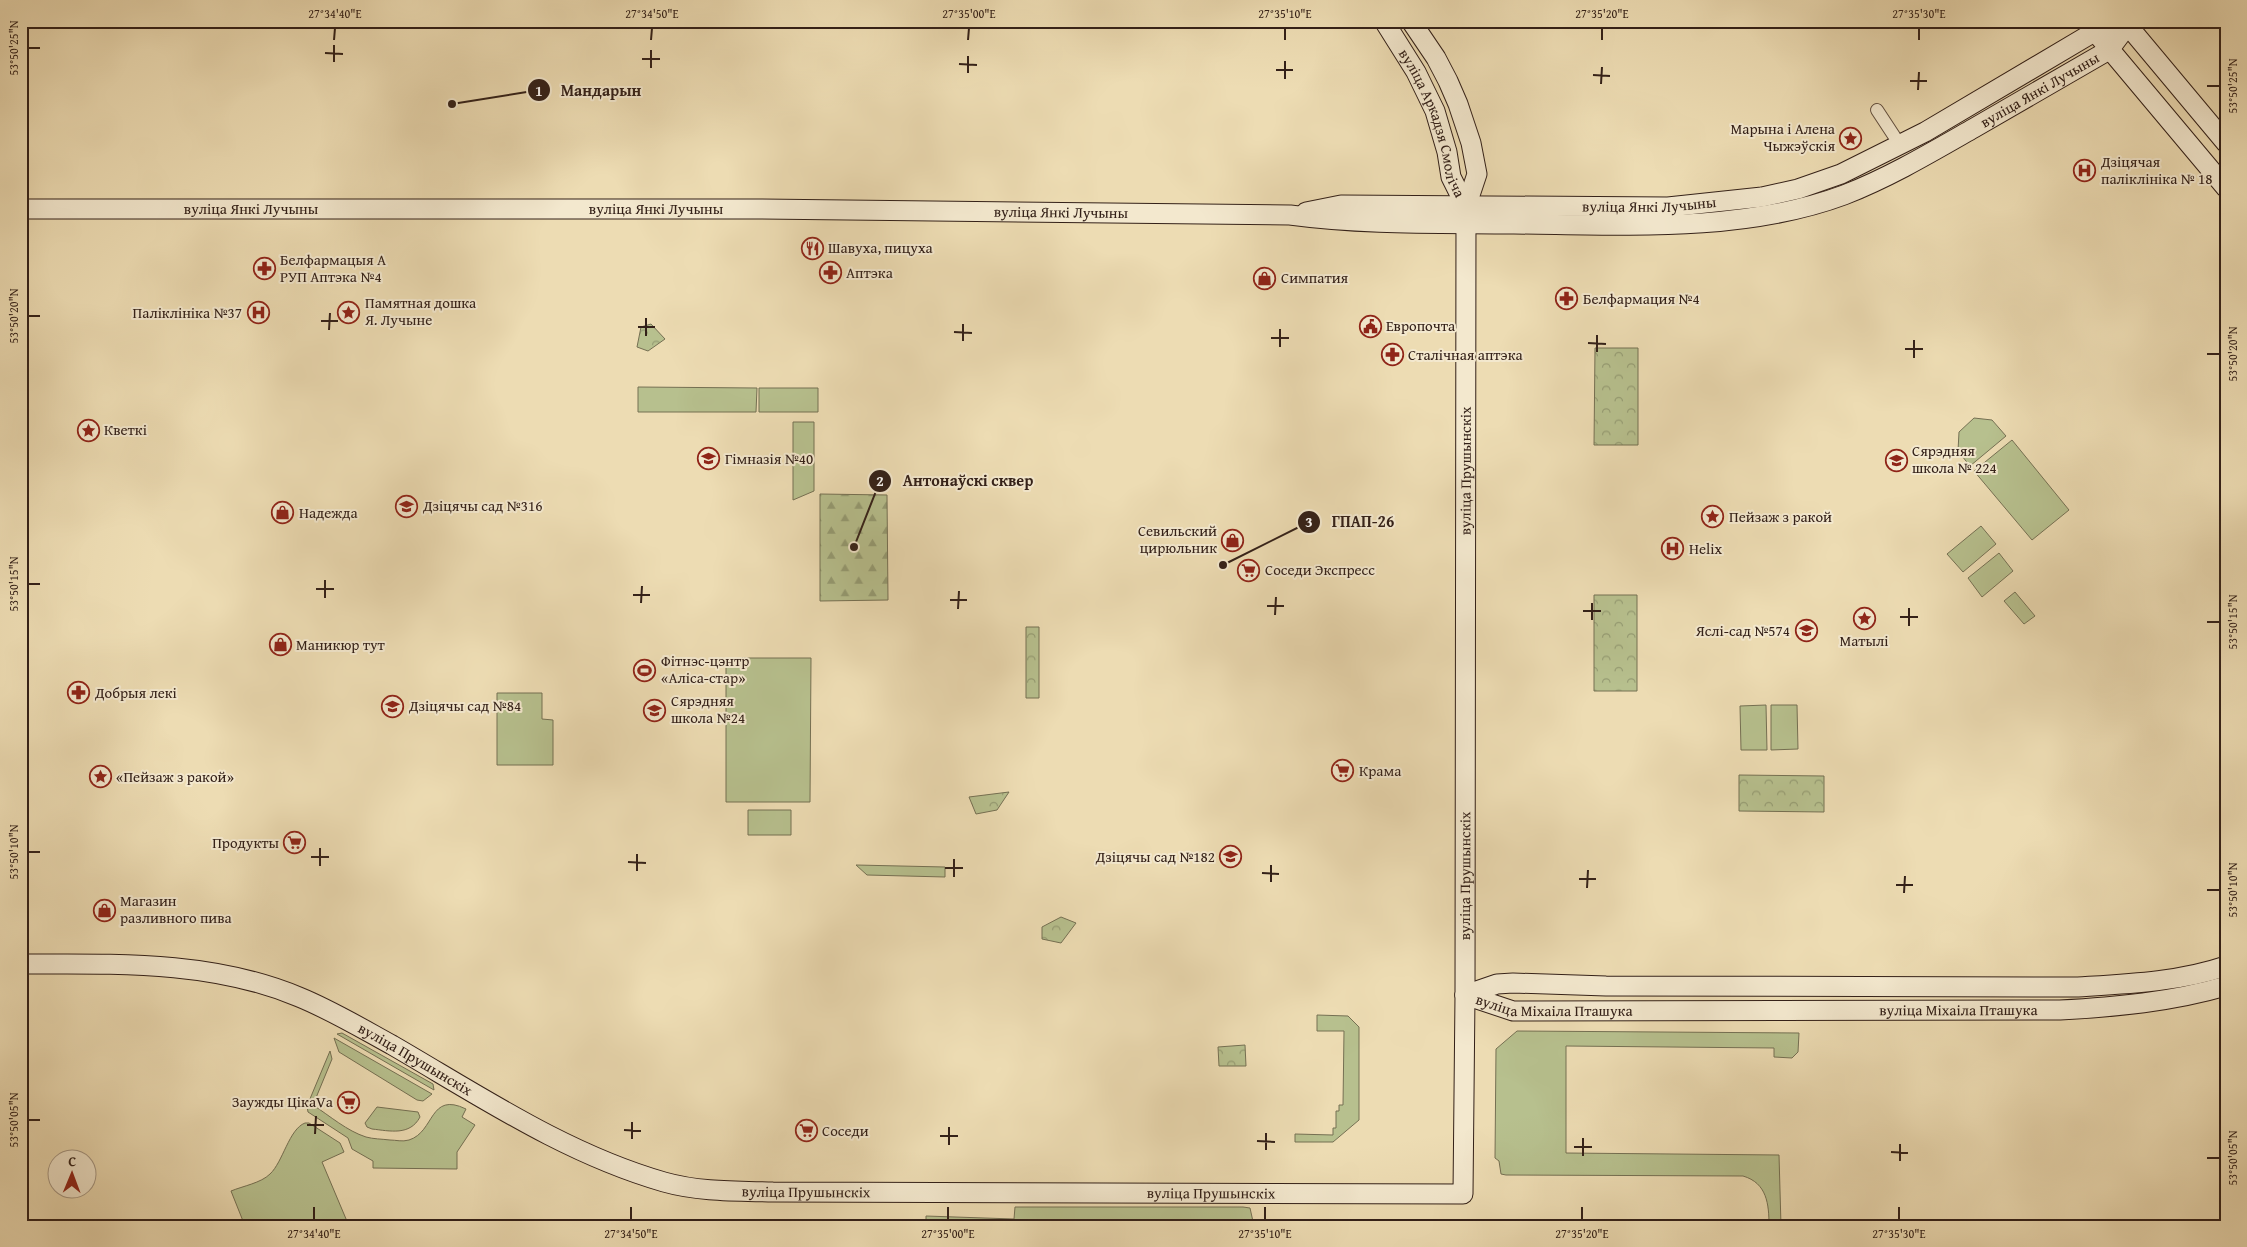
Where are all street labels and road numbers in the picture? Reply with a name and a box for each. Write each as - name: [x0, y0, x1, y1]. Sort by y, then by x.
- street label: вуліца Аркадзя Смоліча: [1394, 45, 1471, 202]
- street label: вуліца Янкі Лучыны: [1976, 47, 2103, 132]
- street label: вуліца Янкі Лучыны: [1582, 191, 1718, 217]
- street label: вуліца Янкі Лучыны: [184, 198, 319, 219]
- street label: вуліца Янкі Лучыны: [589, 198, 724, 219]
- street label: вуліца Янкі Лучыны: [994, 201, 1129, 223]
- street label: вуліца Прушынскіх: [1455, 406, 1476, 535]
- street label: вуліца Прушынскіх: [1454, 811, 1475, 940]
- street label: вуліца Міхаіла Пташука: [1473, 988, 1633, 1021]
- street label: вуліца Міхаіла Пташука: [1879, 999, 2038, 1020]
- street label: вуліца Прушынскіх: [355, 1017, 477, 1101]
- street label: вуліца Прушынскіх: [741, 1180, 871, 1202]
- street label: вуліца Прушынскіх: [1147, 1182, 1276, 1203]

